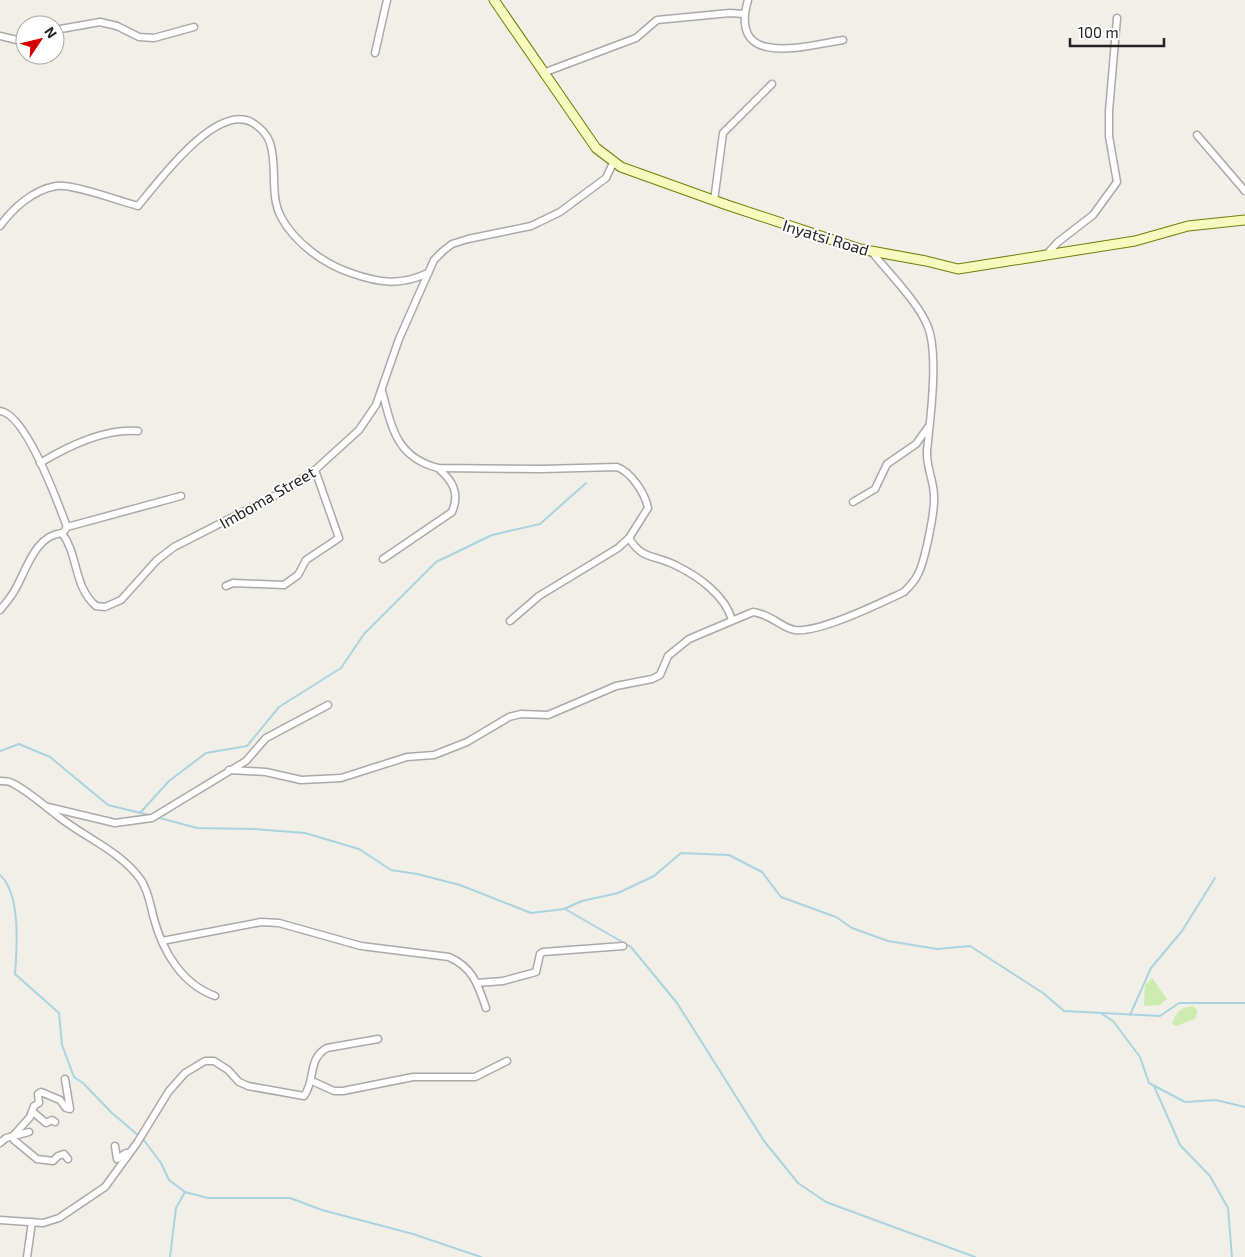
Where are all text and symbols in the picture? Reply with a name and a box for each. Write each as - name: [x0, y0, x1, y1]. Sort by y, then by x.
- north arrow: [15, 15, 65, 65]
- scale bar: [1070, 15, 1164, 47]
- text: N: [41, 23, 61, 41]
- text: 100 m: [1078, 23, 1119, 41]
- street label: Inyatsi Road: [781, 215, 871, 259]
- street label: Imboma Street: [216, 462, 318, 532]

